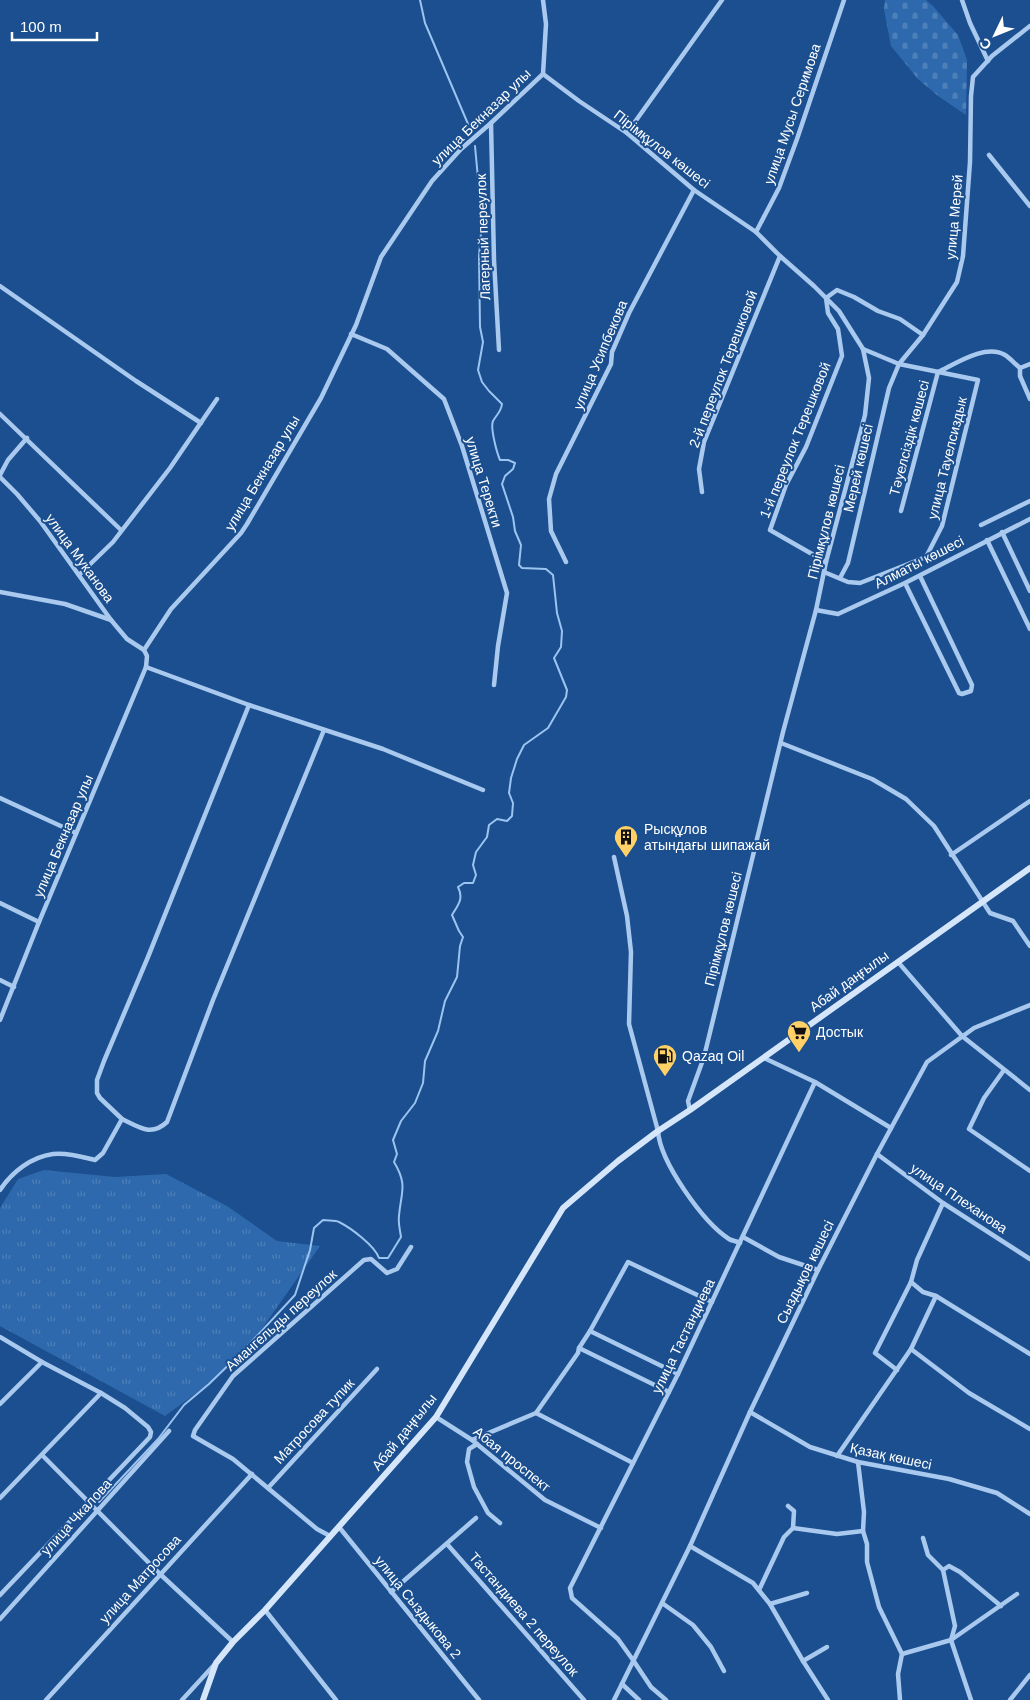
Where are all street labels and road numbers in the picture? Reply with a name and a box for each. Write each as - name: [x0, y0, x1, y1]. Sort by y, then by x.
- street label: улица Мусы Серимова: [760, 41, 824, 187]
- street label: улица Бекназар улы: [428, 66, 534, 168]
- street label: Пірімқұлов көшесі: [611, 107, 713, 191]
- street label: Лагерный переулок: [473, 173, 493, 301]
- street label: улица Мерей: [942, 174, 966, 260]
- street label: 2-й переулок Терешковой: [686, 288, 760, 450]
- street label: улица Усипбекова: [570, 298, 630, 412]
- street label: 1-й переулок Терешковой: [756, 360, 834, 520]
- street label: Тәуелсіздік көшесі: [886, 378, 932, 498]
- street label: улица Тауелсиздык: [924, 394, 970, 521]
- street label: улица Бекназар улы: [221, 412, 303, 534]
- street label: Мерей көшесі: [840, 422, 876, 514]
- street label: улица Теректи: [463, 435, 505, 529]
- street label: Пірімқұлов көшесі: [804, 463, 848, 581]
- street label: улица Муканова: [42, 510, 118, 606]
- street label: Алматы көшесі: [872, 533, 966, 591]
- street label: улица Бекназар улы: [30, 772, 96, 900]
- street label: Пірімқұлов көшесі: [701, 870, 745, 988]
- street label: Абай даңғылы: [806, 947, 892, 1015]
- street label: улица Плеханова: [908, 1160, 1011, 1236]
- street label: Сыздықов көшесі: [773, 1218, 837, 1326]
- street label: Амангельды переулок: [222, 1265, 340, 1374]
- street label: улица Тастандиева: [648, 1276, 718, 1396]
- street label: Матросова тупик: [271, 1375, 358, 1467]
- street label: Абай даңғылы: [368, 1391, 440, 1473]
- street label: Абая проспект: [470, 1423, 554, 1495]
- street label: Қазақ көшесі: [849, 1440, 933, 1472]
- street label: улица Чкалова: [38, 1475, 115, 1558]
- street label: улица Матросова: [96, 1531, 184, 1627]
- street label: Тастандиева 2 переулок: [466, 1549, 583, 1680]
- street label: улица Сыздыкова 2: [372, 1552, 465, 1662]

